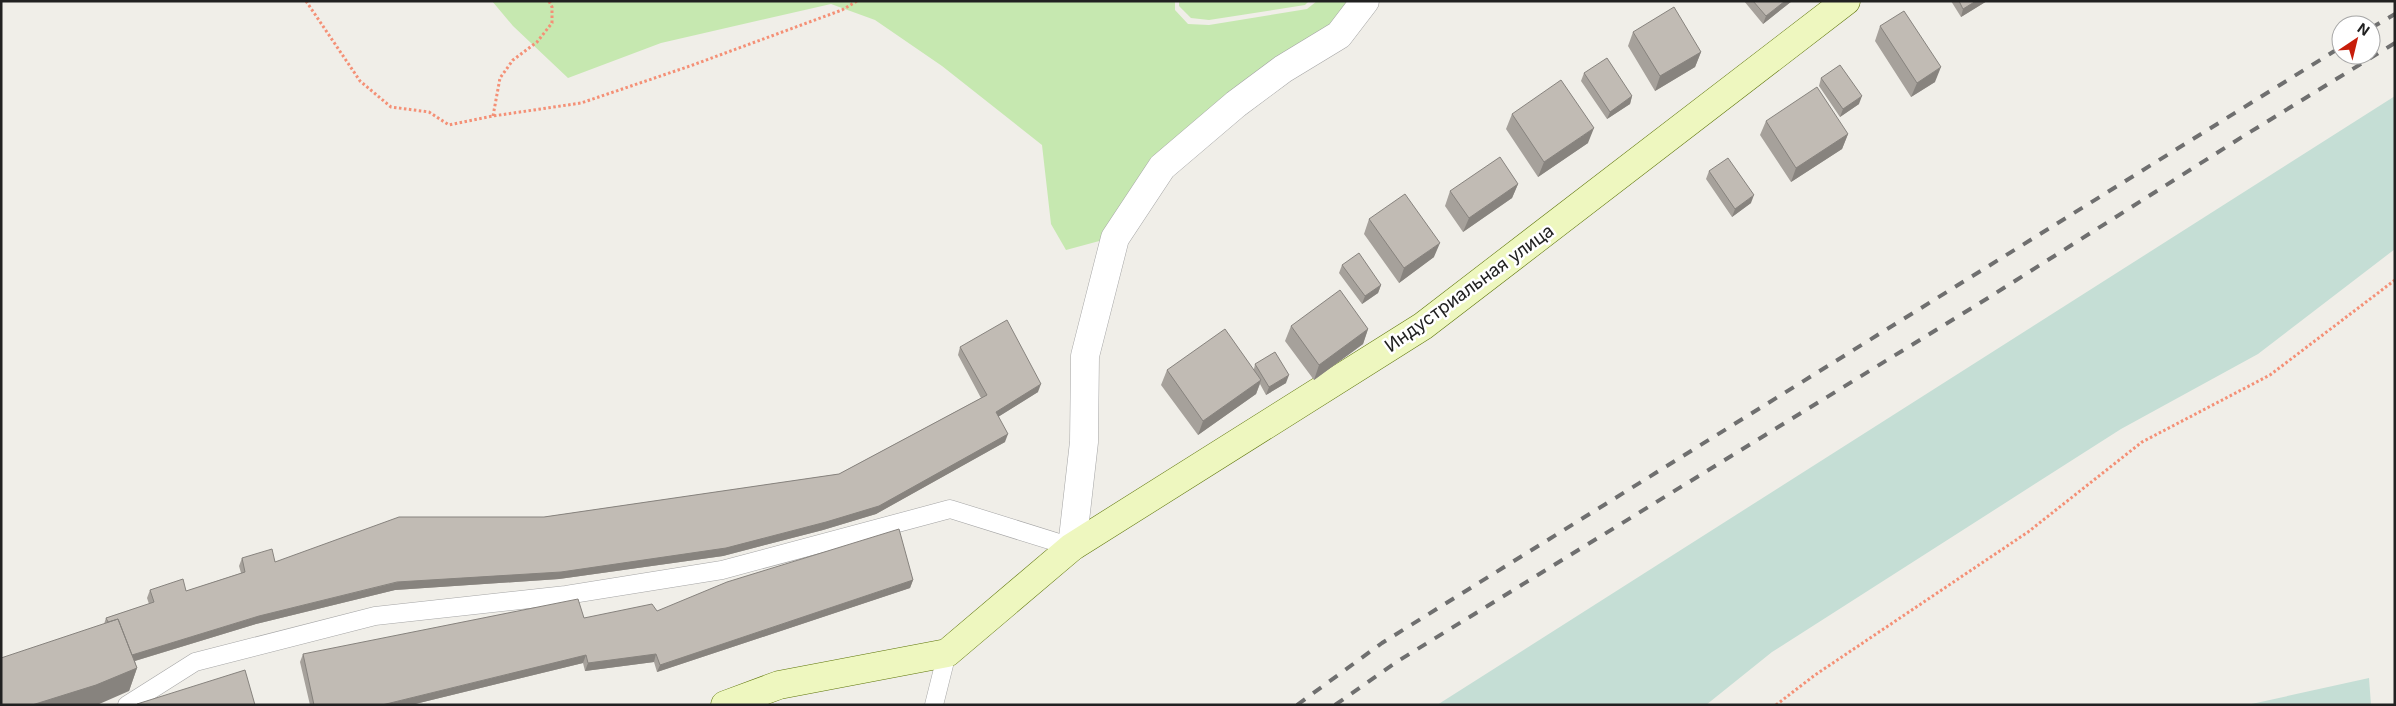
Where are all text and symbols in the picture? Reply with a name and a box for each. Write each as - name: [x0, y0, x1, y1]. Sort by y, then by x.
- north arrow: [2331, 15, 2381, 65]
- text: N: [2354, 19, 2373, 39]
- street label: Индустриальная улица: [1381, 220, 1557, 356]

